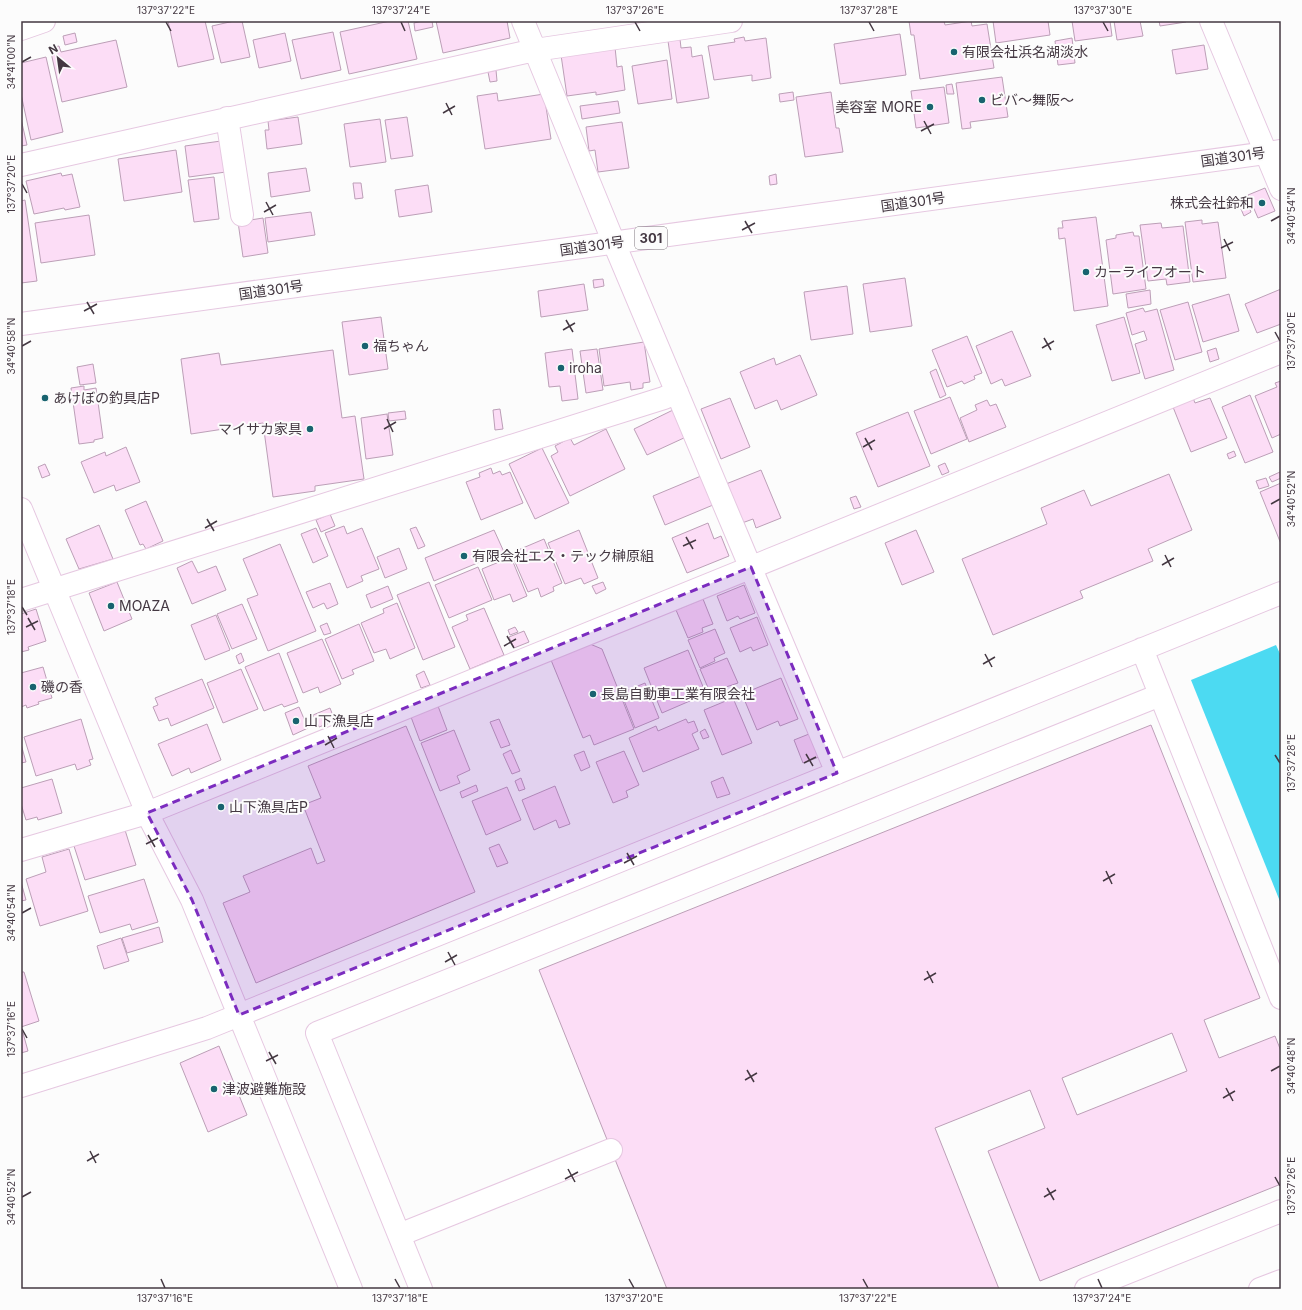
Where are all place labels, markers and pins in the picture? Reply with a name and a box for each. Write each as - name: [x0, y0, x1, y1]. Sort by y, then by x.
- place label: 有限会社浜名湖淡水: [962, 43, 1088, 60]
- marker: 有限会社浜名湖淡水: [949, 47, 959, 57]
- place label: ビバ～舞阪～: [990, 91, 1074, 108]
- marker: ビバ～舞阪～: [977, 95, 987, 105]
- place label: 美容室 MORE: [835, 98, 922, 115]
- marker: 美容室 MORE: [925, 102, 935, 112]
- place label: 株式会社鈴和: [1170, 194, 1254, 211]
- marker: 株式会社鈴和: [1257, 198, 1267, 208]
- place label: カーライフオート: [1094, 263, 1206, 280]
- marker: カーライフオート: [1081, 267, 1091, 277]
- place label: 福ちゃん: [373, 337, 429, 354]
- marker: 福ちゃん: [360, 341, 370, 351]
- place label: iroha: [569, 359, 602, 376]
- marker: iroha: [556, 363, 566, 373]
- place label: あけぼの釣具店P: [53, 389, 160, 406]
- marker: あけぼの釣具店P: [40, 393, 50, 403]
- place label: マイサカ家具: [218, 420, 302, 437]
- marker: マイサカ家具: [305, 424, 315, 434]
- place label: 有限会社エス・テック榊原組: [472, 547, 654, 564]
- marker: 有限会社エス・テック榊原組: [459, 551, 469, 561]
- place label: MOAZA: [119, 597, 170, 614]
- marker: MOAZA: [106, 601, 116, 611]
- place label: 磯の香: [41, 678, 83, 695]
- marker: 磯の香: [28, 682, 38, 692]
- place label: 長島自動車工業有限会社: [601, 685, 755, 702]
- marker: 長島自動車工業有限会社: [588, 689, 598, 699]
- place label: 山下漁具店: [304, 712, 374, 729]
- marker: 山下漁具店: [291, 716, 301, 726]
- place label: 山下漁具店P: [229, 798, 308, 815]
- marker: 山下漁具店P: [216, 802, 226, 812]
- place label: 津波避難施設: [222, 1080, 306, 1097]
- marker: 津波避難施設: [209, 1084, 219, 1094]

